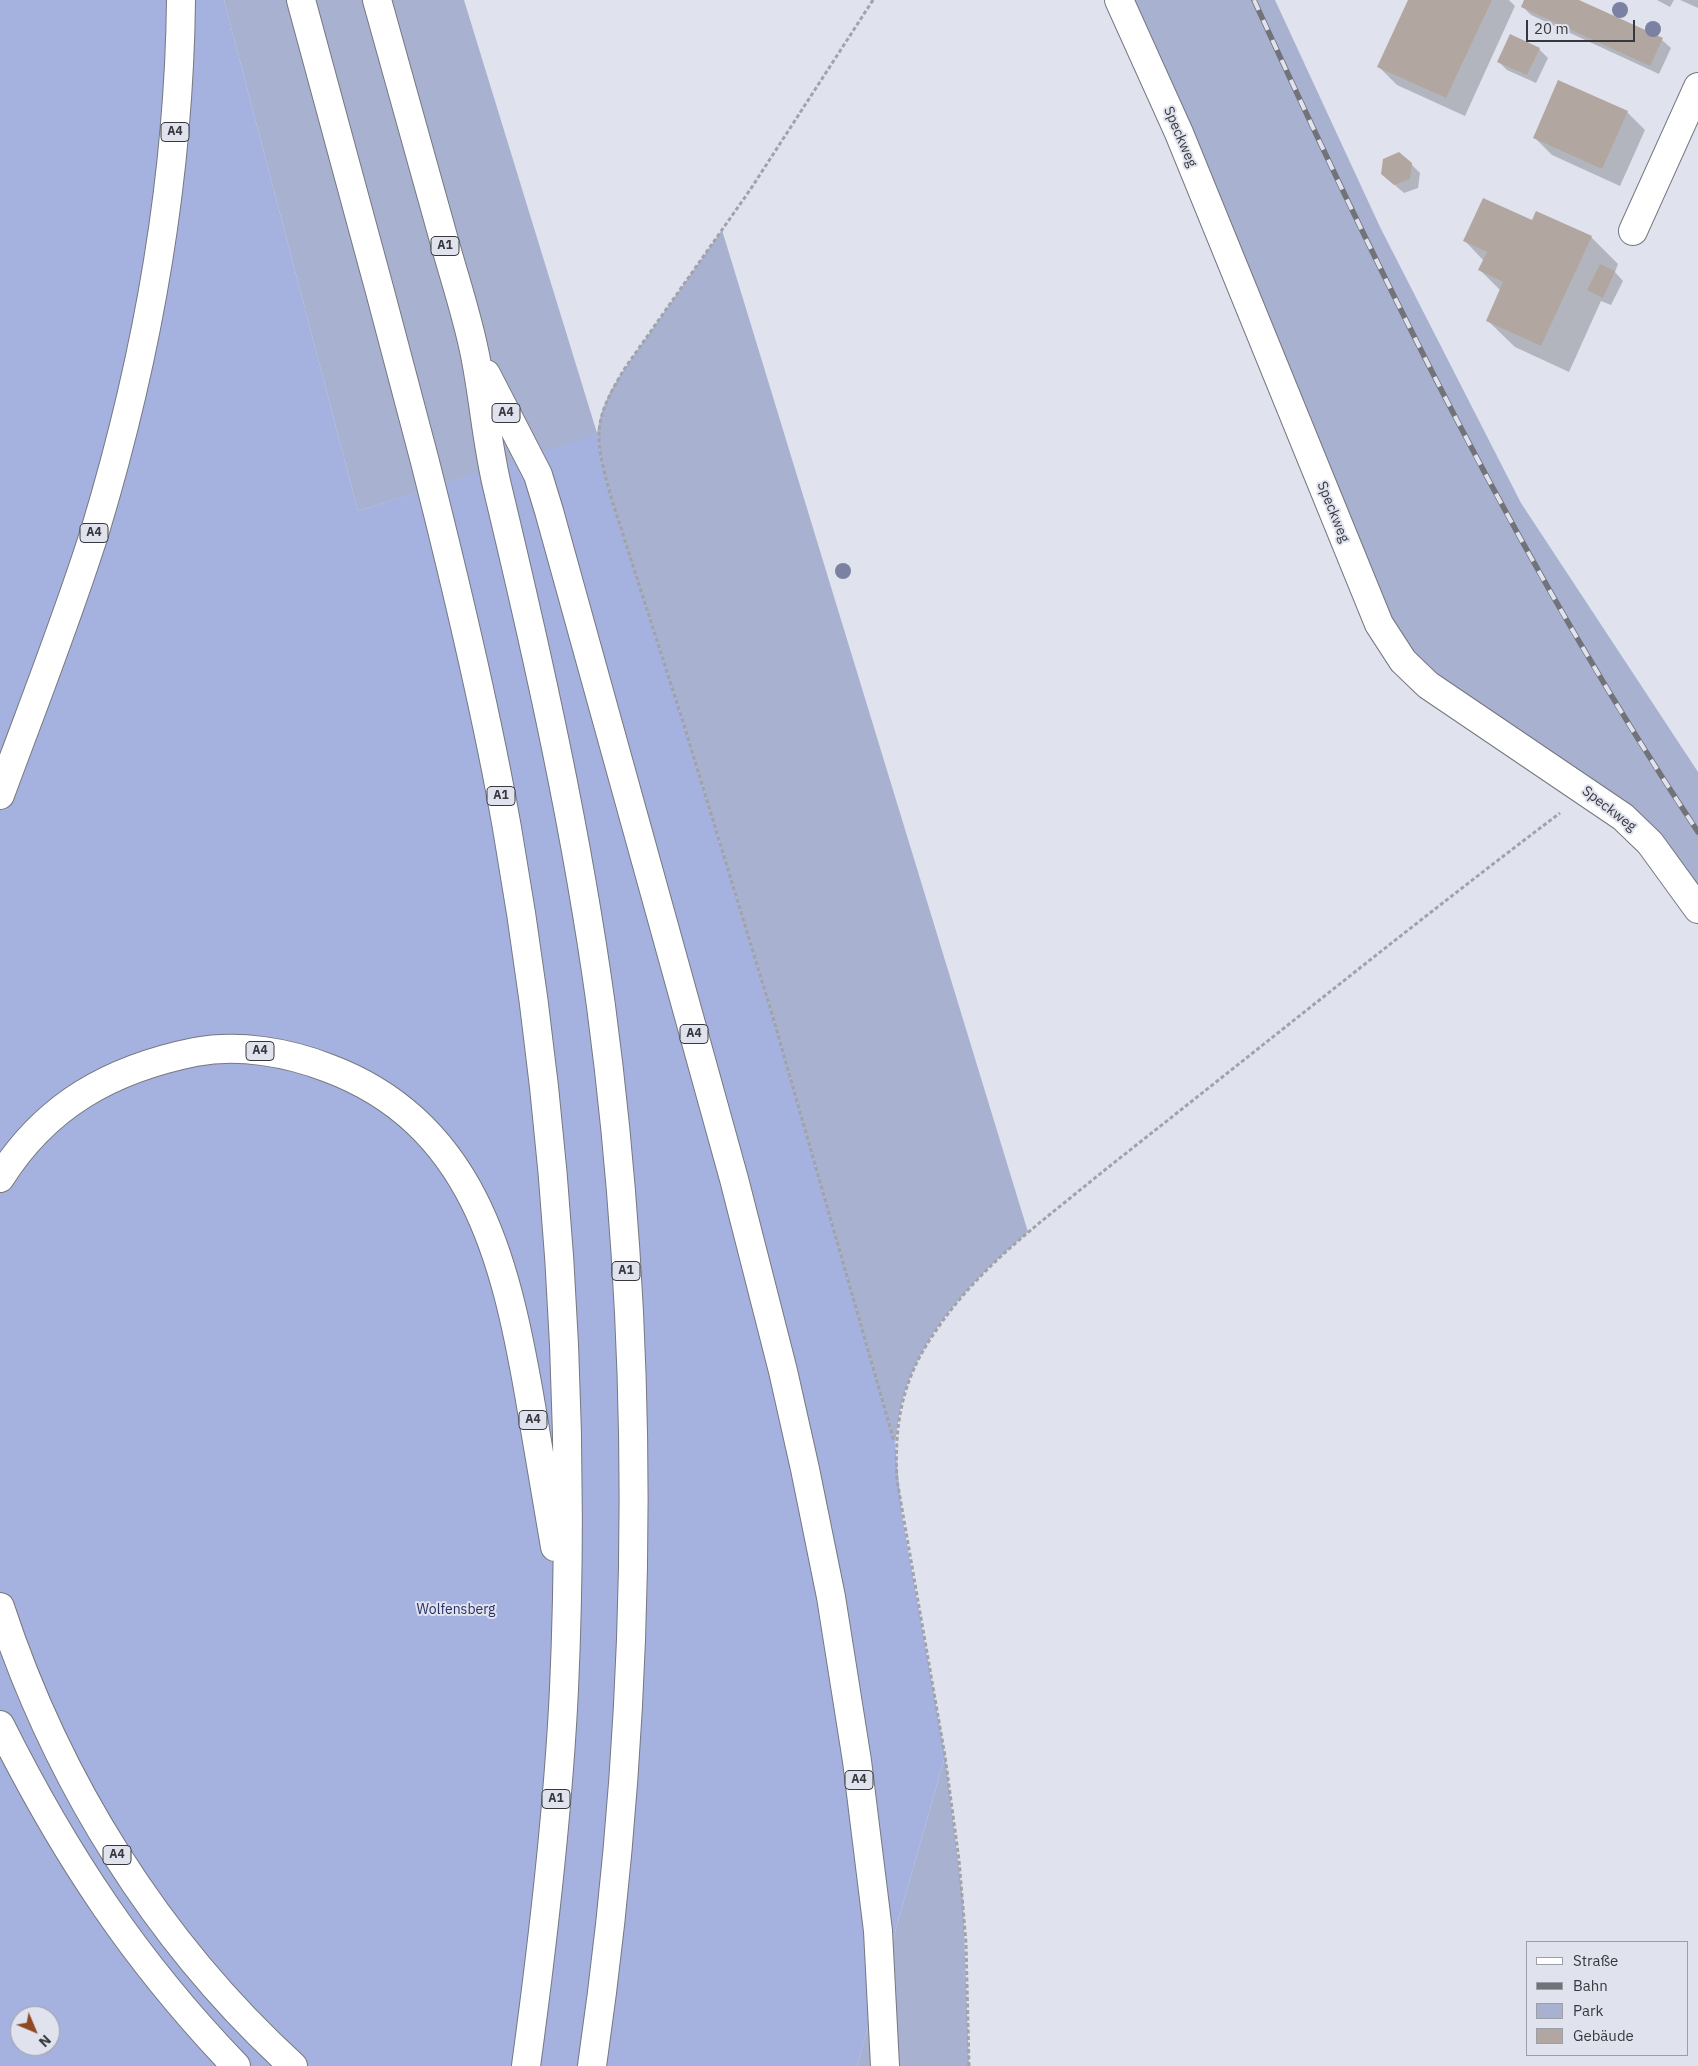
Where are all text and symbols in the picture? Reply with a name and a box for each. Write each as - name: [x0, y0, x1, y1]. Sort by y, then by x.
- scale bar: [1528, 10, 1637, 42]
- text: 20 m: [1534, 19, 1569, 38]
- street label: Speckweg: [1160, 104, 1200, 170]
- road number: A4: [161, 122, 189, 142]
- road number: A1: [431, 237, 459, 256]
- road number: A4: [492, 403, 520, 422]
- street label: Speckweg: [1313, 479, 1353, 545]
- road number: A4: [80, 524, 108, 542]
- street label: Speckweg: [1579, 783, 1639, 835]
- road number: A1: [487, 786, 515, 806]
- road number: A4: [680, 1024, 708, 1044]
- road number: A4: [246, 1042, 274, 1060]
- road number: A1: [612, 1262, 640, 1280]
- road number: A4: [519, 1410, 547, 1430]
- park label: Wolfensberg: [417, 1602, 495, 1618]
- road number: A4: [845, 1770, 873, 1790]
- road number: A1: [542, 1790, 570, 1808]
- road number: A4: [103, 1846, 131, 1864]
- legend: [1526, 1941, 1688, 2056]
- text: Straße: [1573, 1951, 1618, 1970]
- text: Bahn: [1573, 1976, 1608, 1995]
- text: Park: [1573, 2001, 1603, 2020]
- north arrow: [10, 2006, 60, 2056]
- text: Gebäude: [1573, 2026, 1634, 2045]
- text: N: [35, 2031, 55, 2051]

